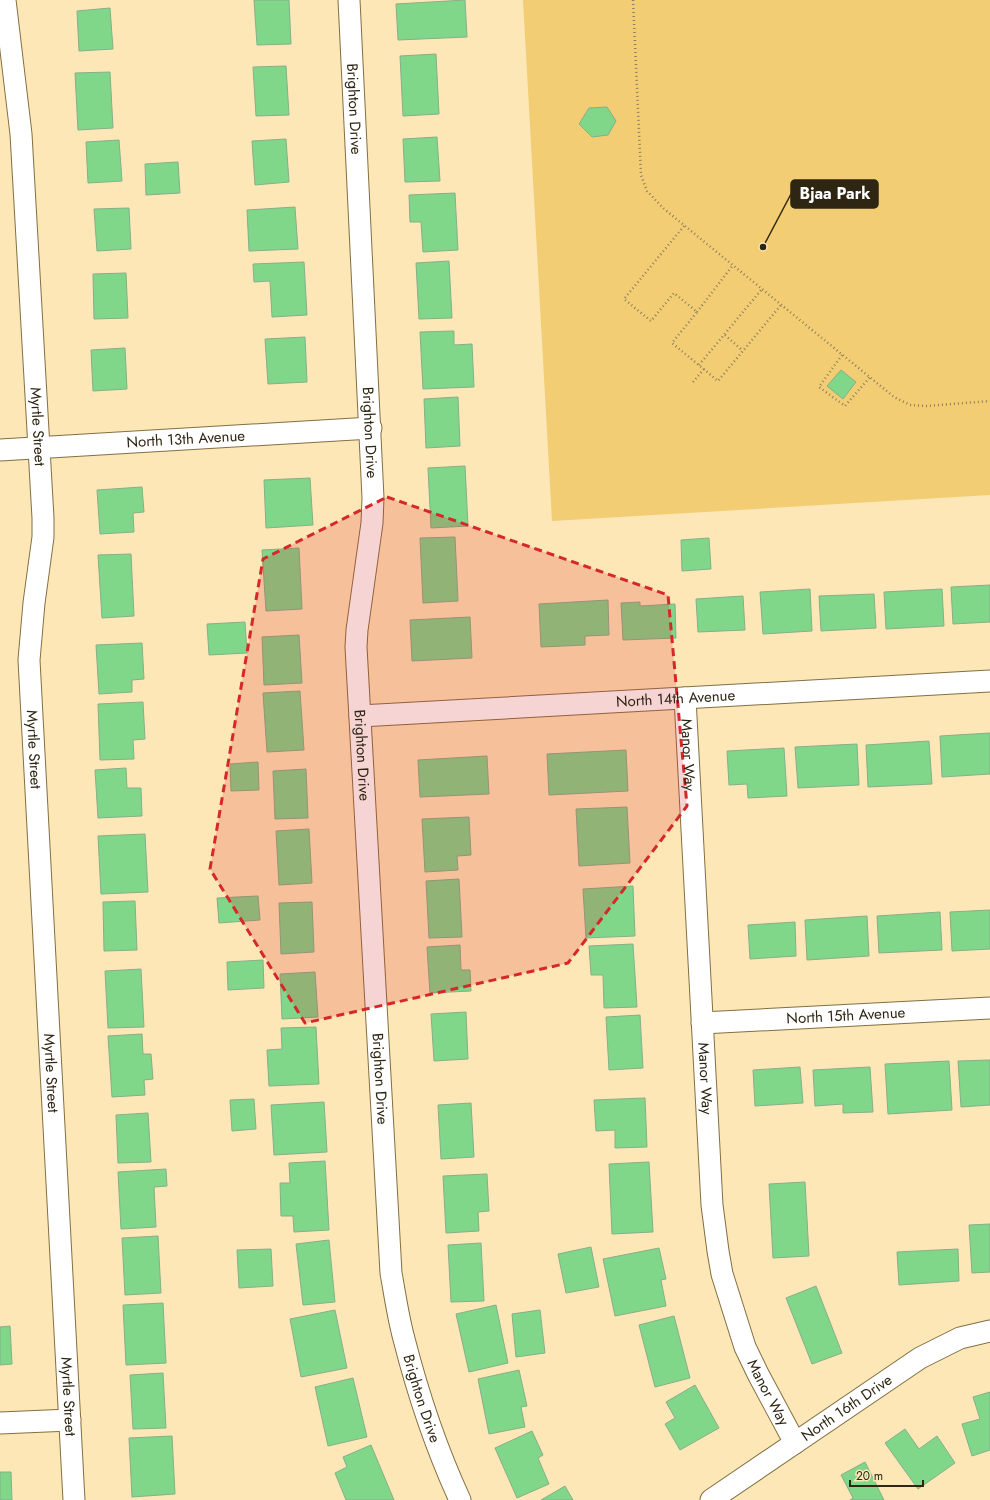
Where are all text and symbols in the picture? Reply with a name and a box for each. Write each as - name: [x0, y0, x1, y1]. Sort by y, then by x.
- street label: Brighton Drive: [341, 63, 367, 155]
- callout: Bjaa Park: [791, 180, 878, 208]
- text: Bjaa Park: [800, 182, 871, 205]
- street label: Myrtle Street: [25, 386, 51, 467]
- street label: Brighton Drive: [357, 386, 383, 479]
- street label: North 13th Avenue: [126, 424, 246, 453]
- street label: North 14th Avenue: [615, 684, 736, 713]
- street label: Myrtle Street: [21, 709, 47, 790]
- street label: Brighton Drive: [349, 709, 376, 802]
- street label: Manor Way: [675, 718, 701, 792]
- street label: North 15th Avenue: [786, 1001, 906, 1030]
- street label: Brighton Drive: [367, 1032, 394, 1125]
- street label: Myrtle Street: [38, 1033, 64, 1113]
- street label: Manor Way: [692, 1042, 718, 1116]
- street label: Brighton Drive: [398, 1352, 446, 1446]
- street label: Myrtle Street: [55, 1356, 82, 1437]
- street label: Manor Way: [742, 1356, 795, 1430]
- street label: North 16th Drive: [797, 1369, 897, 1447]
- scale bar: [850, 1462, 923, 1488]
- text: 20 m: [856, 1467, 883, 1485]

